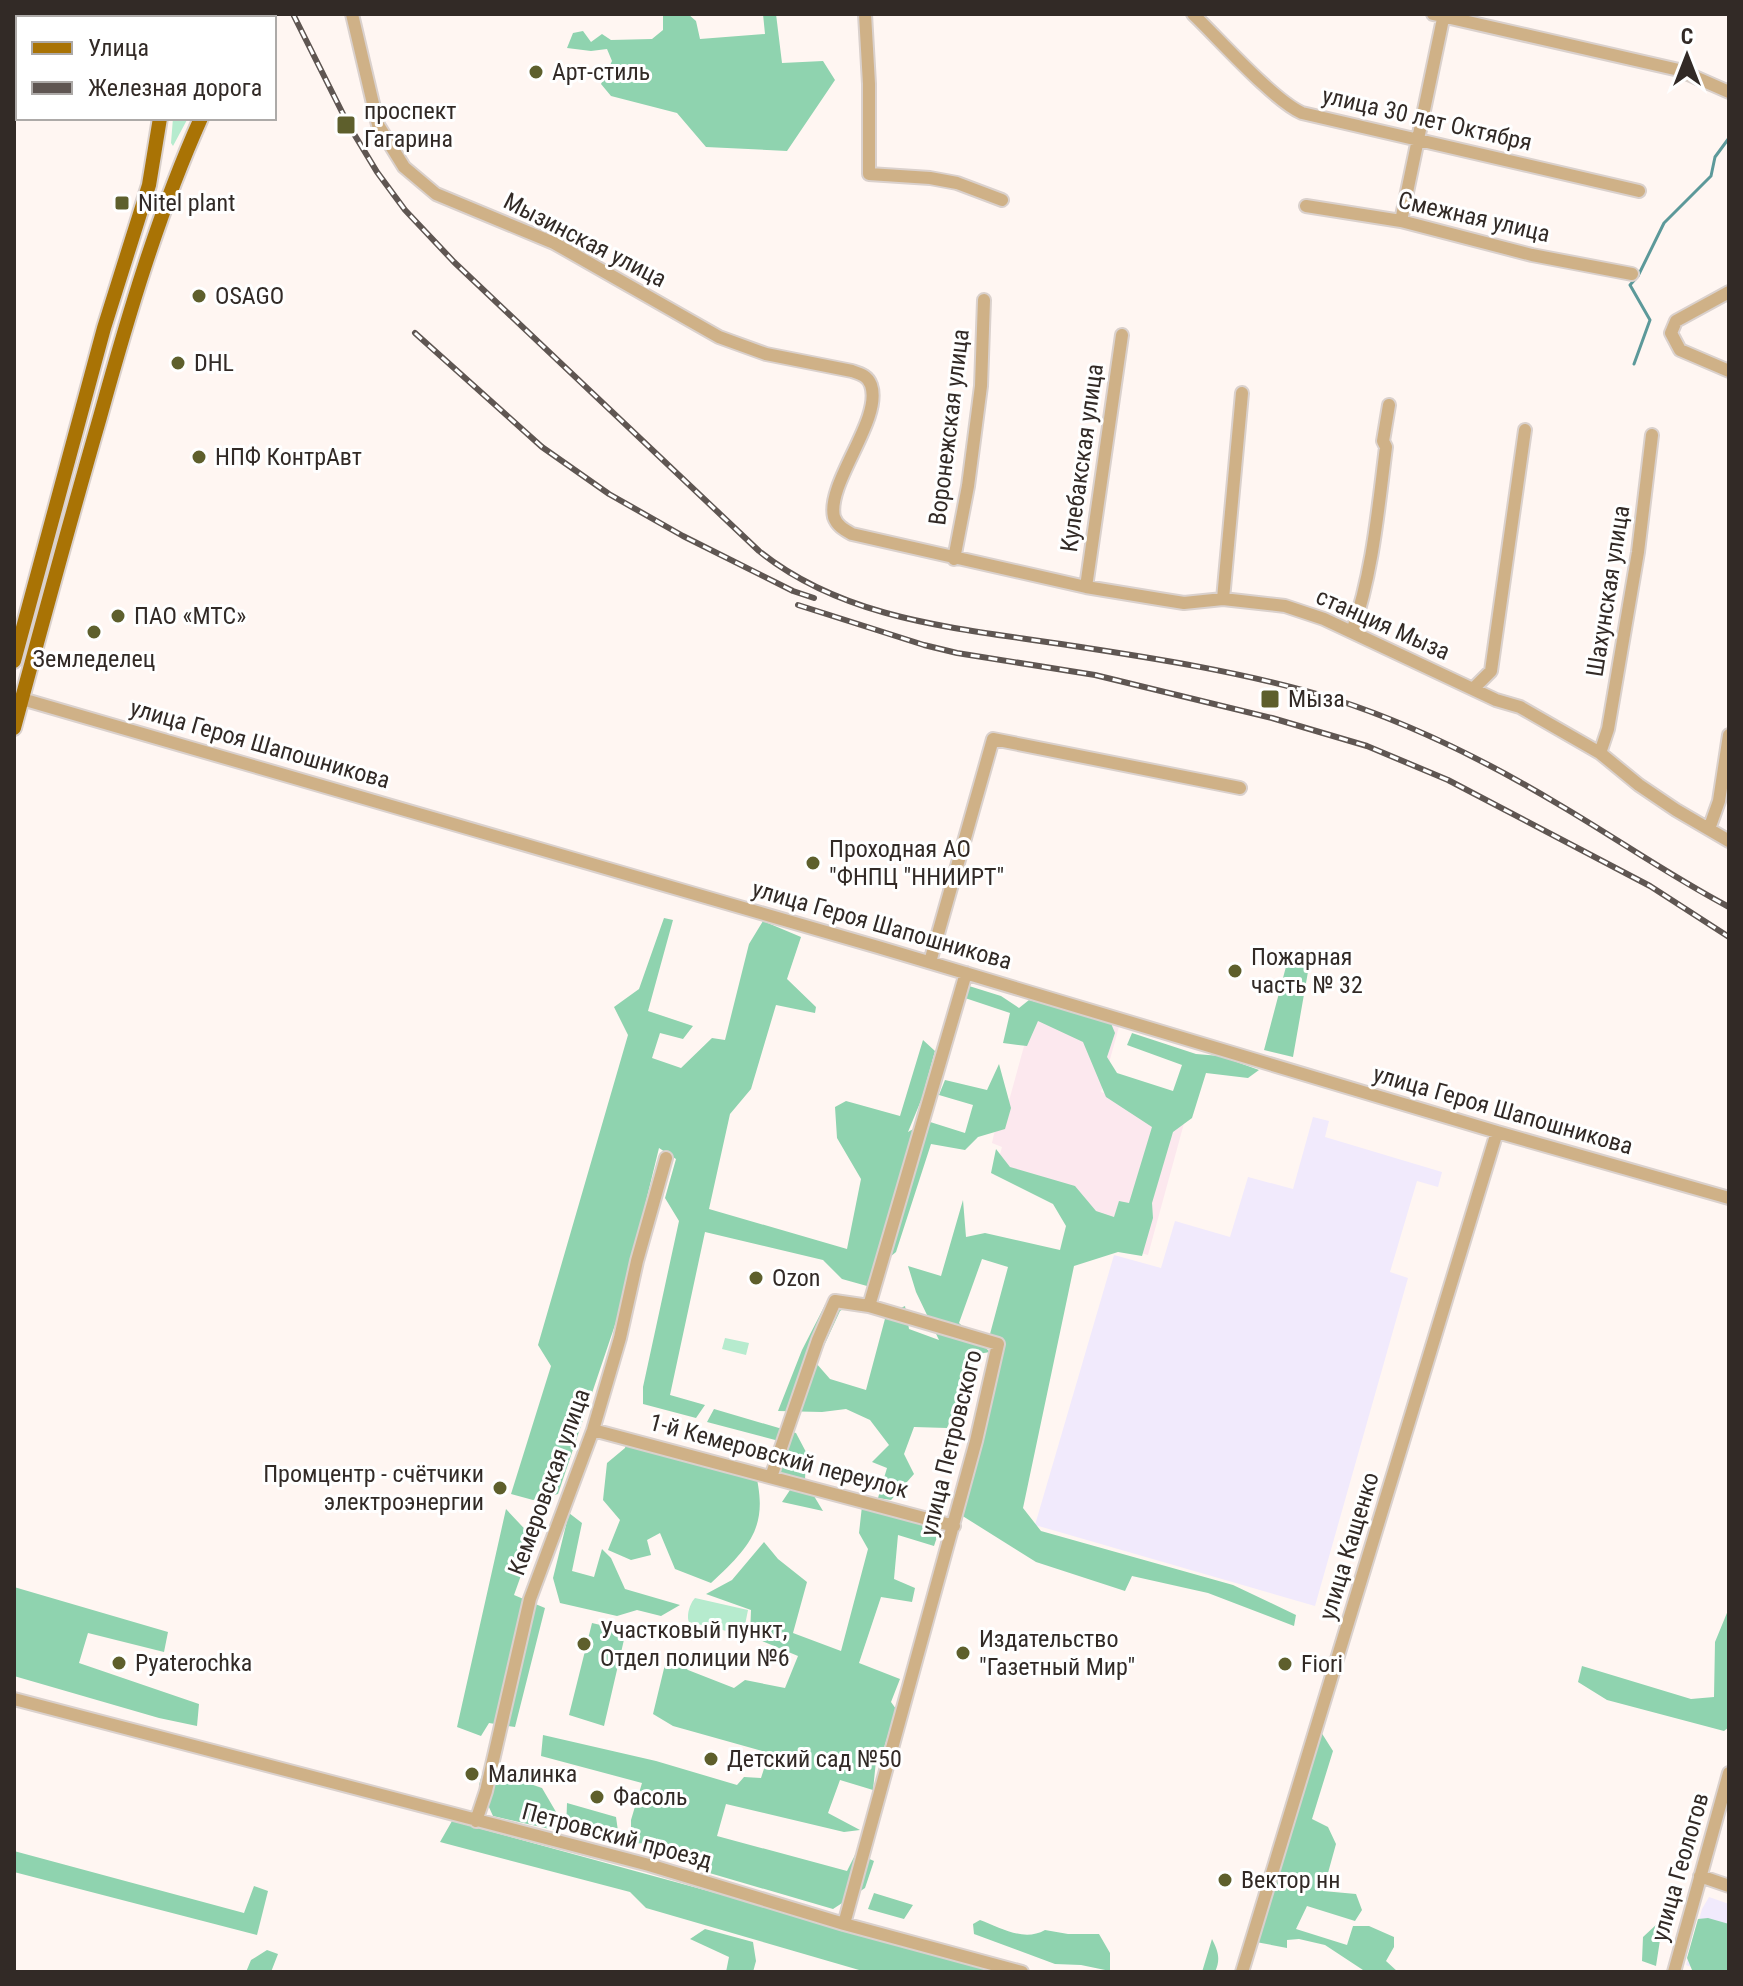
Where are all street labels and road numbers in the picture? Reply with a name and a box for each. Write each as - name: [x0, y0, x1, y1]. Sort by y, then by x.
- street label: улица 30 лет Октября: [1319, 81, 1535, 157]
- street label: Смежная улица: [1395, 186, 1553, 248]
- street label: Мызинская улица: [499, 187, 671, 293]
- street label: Воронежская улица: [923, 327, 975, 527]
- street label: Кулебакская улица: [1055, 362, 1109, 554]
- street label: Шахунская улица: [1581, 503, 1635, 679]
- street label: станция Мыза: [1312, 582, 1454, 666]
- street label: улица Героя Шапошникова: [127, 693, 393, 795]
- street label: улица Героя Шапошникова: [749, 874, 1015, 976]
- street label: улица Героя Шапошникова: [1370, 1059, 1636, 1161]
- street label: улица Петровского: [914, 1347, 988, 1539]
- street label: Кемеровская улица: [502, 1385, 596, 1579]
- street label: 1-й Кемеровский переулок: [646, 1408, 912, 1504]
- street label: улица Кащенко: [1313, 1469, 1385, 1623]
- street label: улица Геологов: [1645, 1789, 1715, 1945]
- street label: Петровский проезд: [519, 1797, 715, 1875]

